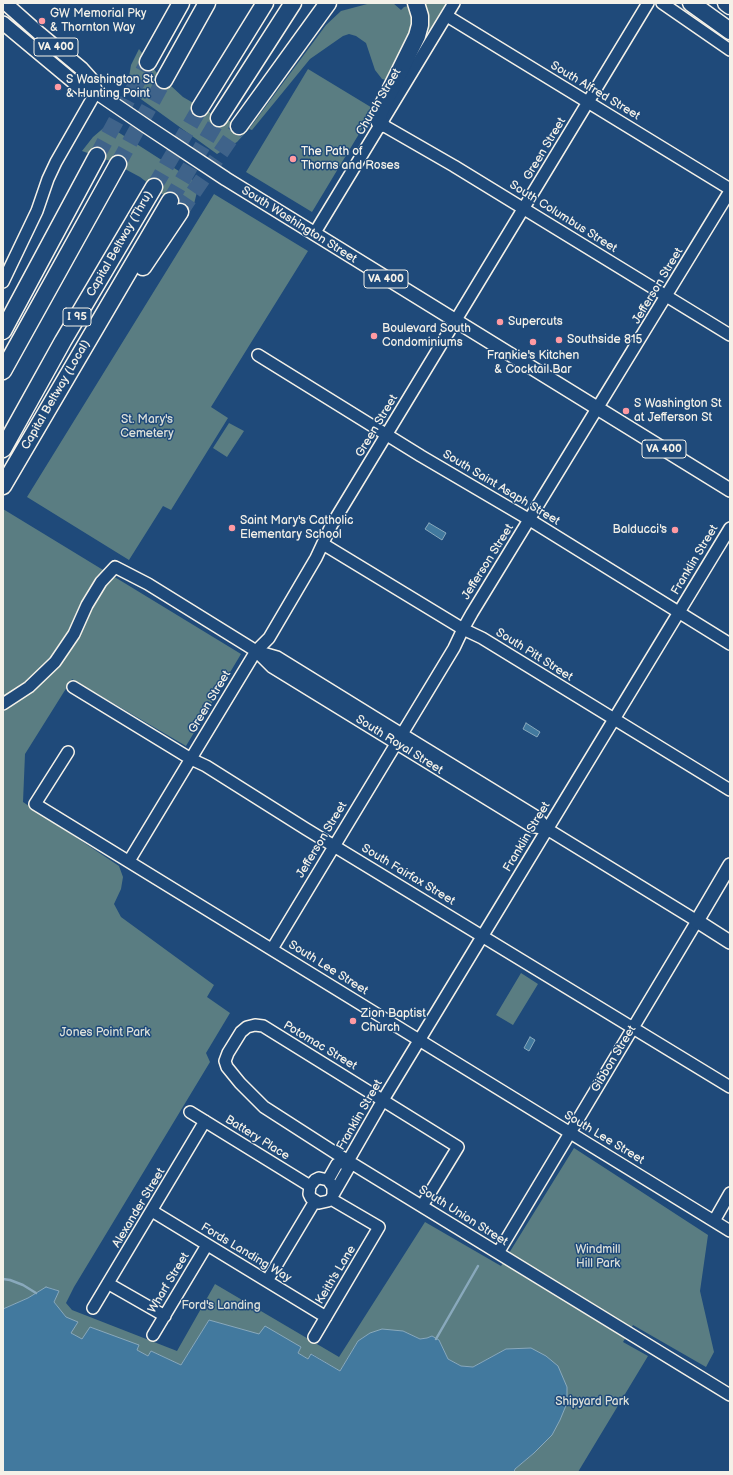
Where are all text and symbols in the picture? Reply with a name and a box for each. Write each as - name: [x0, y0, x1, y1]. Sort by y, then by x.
- place label: GW Memorial Pky & Thornton Way: [50, 7, 146, 35]
- marker: GW Memorial Pky & Thornton Way: [37, 16, 47, 26]
- road number: VA 400: [34, 38, 78, 56]
- street label: South Alfred Street: [547, 59, 643, 123]
- street label: Church Street: [353, 66, 405, 138]
- place label: S Washington St & Hunting Point: [66, 73, 154, 101]
- marker: S Washington St & Hunting Point: [53, 82, 63, 92]
- street label: Green Street: [521, 115, 569, 183]
- place label: The Path of Thorns and Roses: [301, 145, 400, 173]
- marker: The Path of Thorns and Roses: [288, 154, 298, 164]
- street label: South Columbus Street: [506, 178, 620, 256]
- street label: South Washington Street: [239, 184, 359, 266]
- street label: Capital Beltway (Thru): [84, 189, 156, 299]
- street label: Jefferson Street: [630, 245, 686, 327]
- road number: VA 400: [364, 270, 408, 288]
- road number: I 95: [63, 308, 91, 326]
- place label: Supercuts: [508, 315, 563, 329]
- marker: Supercuts: [495, 317, 505, 327]
- place label: Boulevard South Condominiums: [382, 322, 471, 350]
- marker: Boulevard South Condominiums: [369, 331, 379, 341]
- place label: Southside 815: [567, 333, 642, 347]
- marker: Southside 815: [554, 335, 564, 345]
- marker: Frankie's Kitchen & Cocktail Bar: [528, 337, 538, 347]
- street label: Capital Beltway (Local): [19, 338, 93, 452]
- place label: Frankie's Kitchen & Cocktail Bar: [487, 349, 579, 377]
- street label: Green Street: [353, 392, 401, 460]
- place label: S Washington St at Jefferson St: [634, 397, 722, 425]
- marker: S Washington St at Jefferson St: [621, 406, 631, 416]
- park label: St. Mary's Cemetery: [120, 413, 174, 441]
- road number: VA 400: [642, 440, 686, 458]
- street label: South Saint Asaph Street: [440, 447, 562, 529]
- place label: Saint Mary's Catholic Elementary School: [240, 514, 353, 542]
- street label: Jefferson Street: [459, 522, 517, 602]
- street label: Franklin Street: [668, 522, 722, 598]
- marker: Saint Mary's Catholic Elementary School: [227, 523, 237, 533]
- place label: Balducci's: [612, 523, 667, 537]
- marker: Balducci's: [670, 525, 680, 535]
- street label: South Pitt Street: [493, 626, 575, 684]
- street label: Green Street: [186, 668, 234, 736]
- street label: South Royal Street: [353, 712, 445, 778]
- street label: Jefferson Street: [294, 799, 350, 881]
- street label: Franklin Street: [500, 799, 554, 875]
- street label: South Fairfax Street: [359, 841, 457, 909]
- street label: South Lee Street: [286, 938, 370, 998]
- place label: Zion Baptist Church: [361, 1007, 426, 1035]
- marker: Zion Baptist Church: [348, 1016, 358, 1026]
- street label: Potomac Street: [281, 1018, 359, 1074]
- street label: Gibbon Street: [588, 1023, 640, 1095]
- park label: Jones Point Park: [60, 1026, 150, 1040]
- street label: Franklin Street: [334, 1077, 386, 1153]
- street label: South Lee Street: [561, 1108, 647, 1168]
- street label: Battery Place: [222, 1113, 292, 1163]
- street label: Alexander Street: [110, 1166, 168, 1250]
- street label: South Union Street: [416, 1183, 510, 1249]
- street label: Fords Landing Way: [198, 1220, 294, 1286]
- street label: Keith's Lane: [313, 1243, 359, 1307]
- park label: Windmill Hill Park: [576, 1243, 620, 1271]
- street label: Wharf Street: [145, 1250, 193, 1316]
- park label: Ford's Landing: [181, 1299, 261, 1313]
- park label: Shipyard Park: [555, 1395, 629, 1409]

